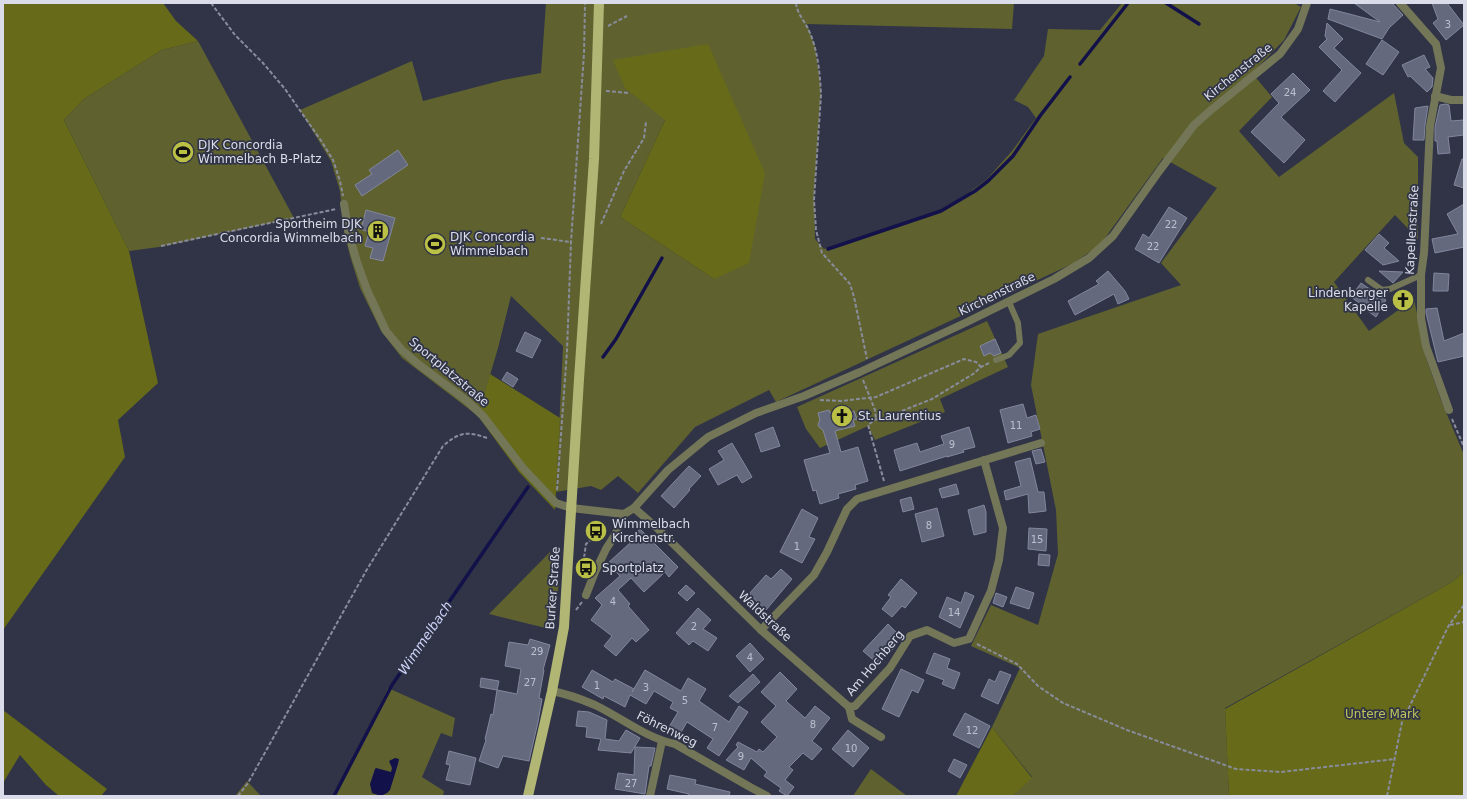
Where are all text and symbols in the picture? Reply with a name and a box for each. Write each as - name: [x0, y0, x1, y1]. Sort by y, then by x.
- house number: 3: [1445, 19, 1451, 30]
- street label: Kirchenstraße: [1201, 40, 1275, 104]
- house number: 24: [1284, 87, 1296, 98]
- place label: DJK Concordia Wimmelbach B-Platz: [198, 138, 322, 166]
- sports icon: DJK Concordia Wimmelbach B-Platz: [170, 139, 196, 165]
- street label: Kapellenstraße: [1403, 185, 1421, 275]
- place label: Sportheim DJK Concordia Wimmelbach: [220, 217, 363, 245]
- building icon: Sportheim DJK Concordia Wimmelbach: [365, 218, 391, 244]
- house number: 22: [1165, 219, 1177, 230]
- place label: DJK Concordia Wimmelbach: [450, 230, 535, 258]
- sports icon: DJK Concordia Wimmelbach: [422, 231, 448, 257]
- house number: 22: [1147, 241, 1159, 252]
- street label: Kirchenstraße: [957, 269, 1037, 319]
- place label: Lindenberger Kapelle: [1308, 286, 1388, 314]
- church icon: Lindenberger Kapelle: [1390, 287, 1416, 313]
- street label: Sportplatzstraße: [406, 335, 492, 409]
- church icon: St. Laurentius: [829, 403, 855, 429]
- place label: St. Laurentius: [858, 409, 941, 423]
- house number: 11: [1010, 420, 1022, 431]
- house number: 9: [949, 439, 955, 450]
- place label: Wimmelbach Kirchenstr.: [612, 517, 690, 545]
- bus stop icon: Wimmelbach Kirchenstr.: [583, 518, 609, 544]
- house number: 8: [926, 520, 932, 531]
- house number: 15: [1031, 534, 1043, 545]
- house number: 1: [794, 541, 800, 552]
- street label: Burker Straße: [543, 546, 563, 630]
- bus stop icon: Sportplatz: [573, 555, 599, 581]
- place label: Sportplatz: [602, 561, 664, 575]
- street label: Waldstraße: [736, 588, 794, 644]
- house number: 4: [610, 596, 616, 607]
- water label: Wimmelbach: [395, 599, 455, 677]
- house number: 14: [948, 607, 960, 618]
- house number: 2: [691, 621, 697, 632]
- street label: Am Hochberg: [843, 627, 907, 699]
- house number: 29: [531, 646, 543, 657]
- house number: 4: [747, 652, 753, 663]
- house number: 27: [524, 677, 536, 688]
- house number: 1: [594, 680, 600, 691]
- house number: 3: [643, 682, 649, 693]
- house number: 5: [682, 695, 688, 706]
- park label: Untere Mark: [1345, 707, 1419, 721]
- street label: Föhrenweg: [634, 708, 700, 750]
- house number: 8: [810, 719, 816, 730]
- house number: 7: [712, 722, 718, 733]
- house number: 12: [966, 725, 978, 736]
- house number: 10: [845, 743, 857, 754]
- house number: 9: [738, 751, 744, 762]
- house number: 27: [625, 778, 637, 789]

